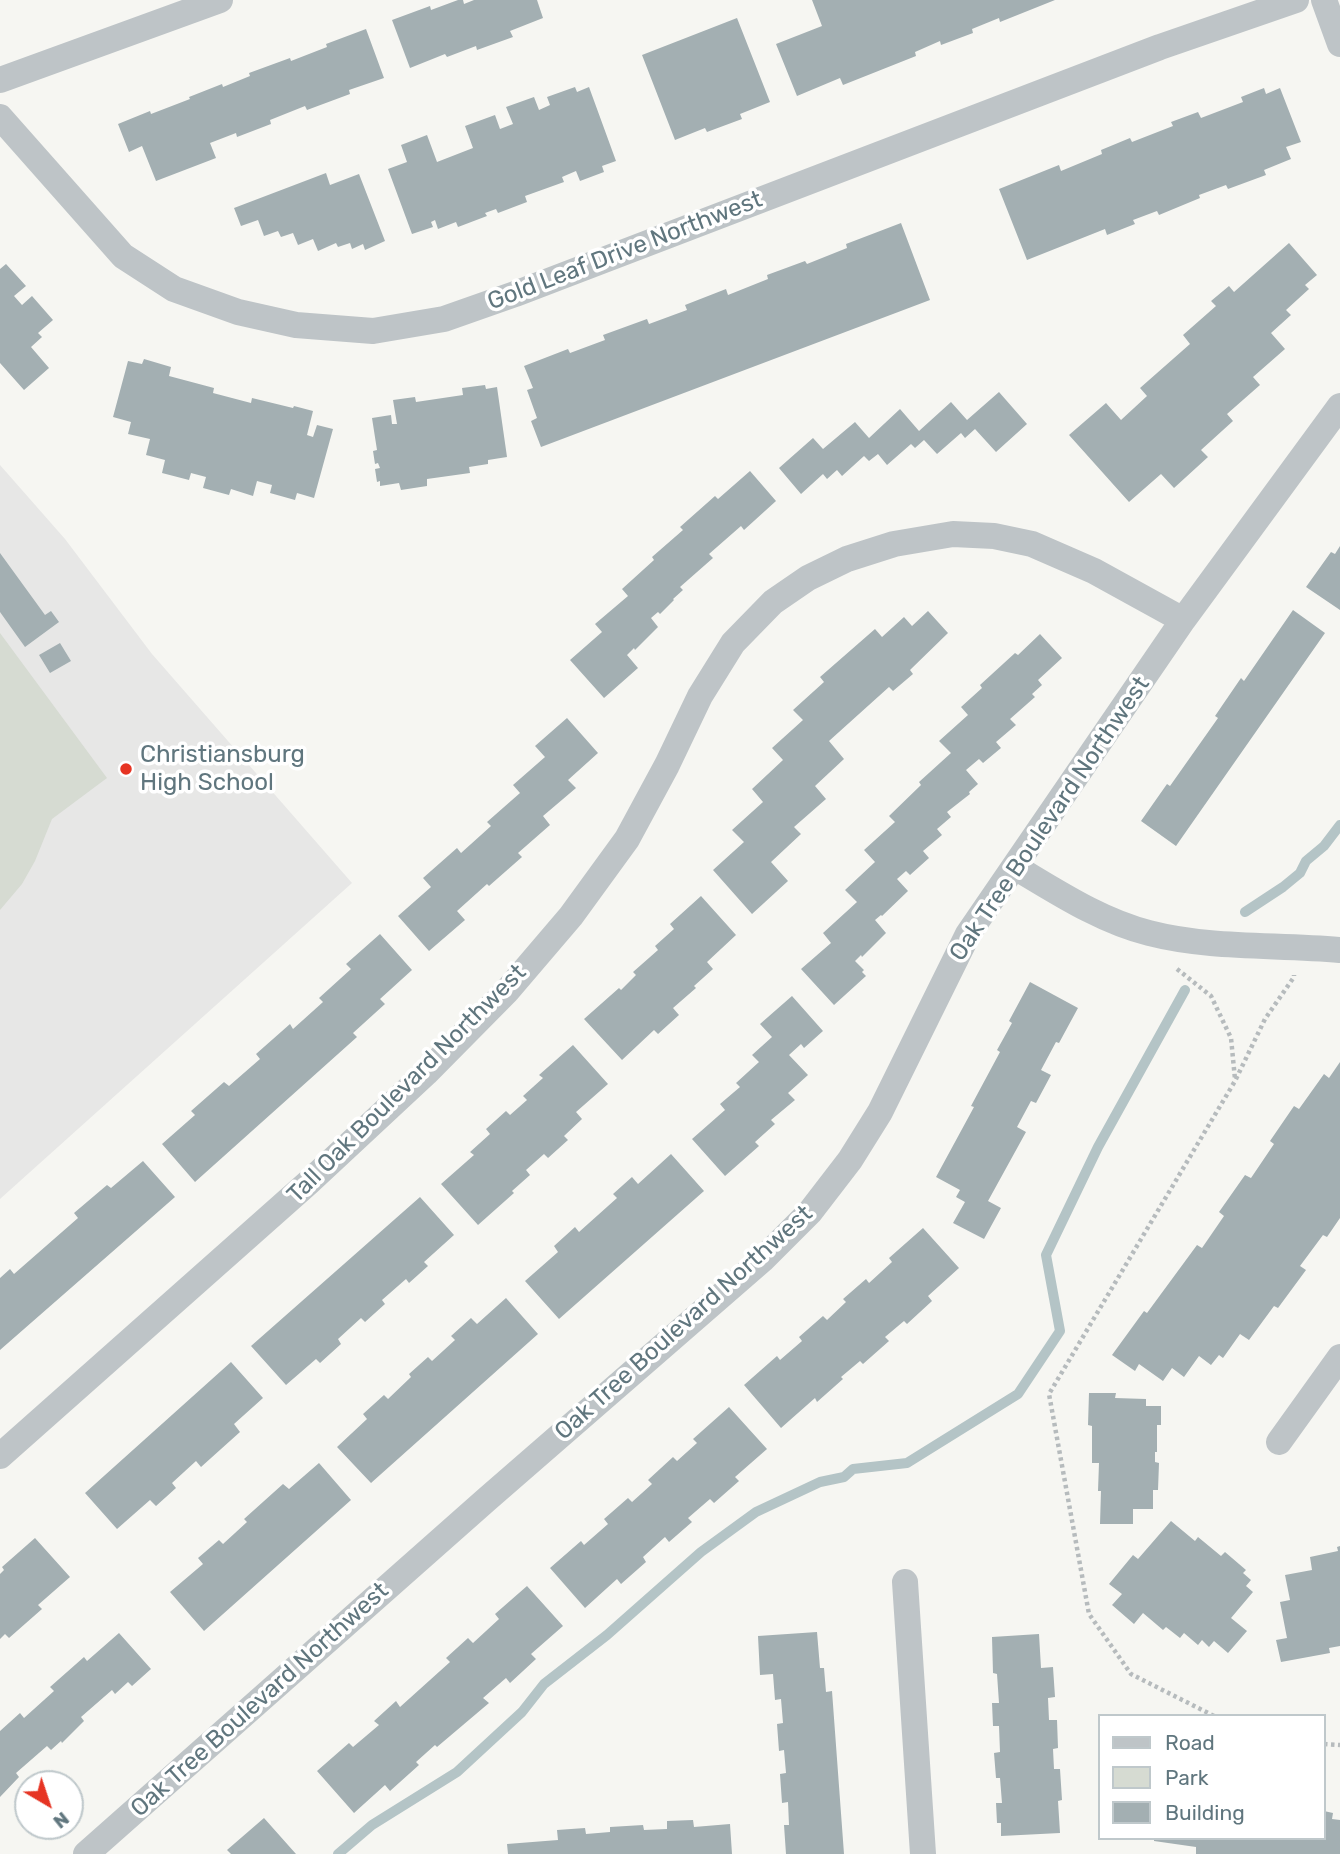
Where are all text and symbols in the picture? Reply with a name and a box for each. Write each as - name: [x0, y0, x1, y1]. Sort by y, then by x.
- street label: Gold Leaf Drive Northwest: [484, 185, 766, 317]
- street label: Oak Tree Boulevard Northwest: [944, 671, 1156, 967]
- place label: Christiansburg High School: [140, 741, 305, 797]
- marker: Christiansburg High School: [118, 761, 134, 777]
- street label: Tall Oak Boulevard Northwest: [282, 959, 532, 1209]
- street label: Oak Tree Boulevard Northwest: [549, 1200, 819, 1446]
- street label: Oak Tree Boulevard Northwest: [125, 1577, 395, 1823]
- legend: [1098, 1714, 1326, 1840]
- text: Road: [1165, 1730, 1215, 1755]
- text: Park: [1165, 1765, 1209, 1790]
- north arrow: [14, 1770, 84, 1840]
- text: Building: [1165, 1800, 1245, 1825]
- text: N: [49, 1807, 74, 1833]

